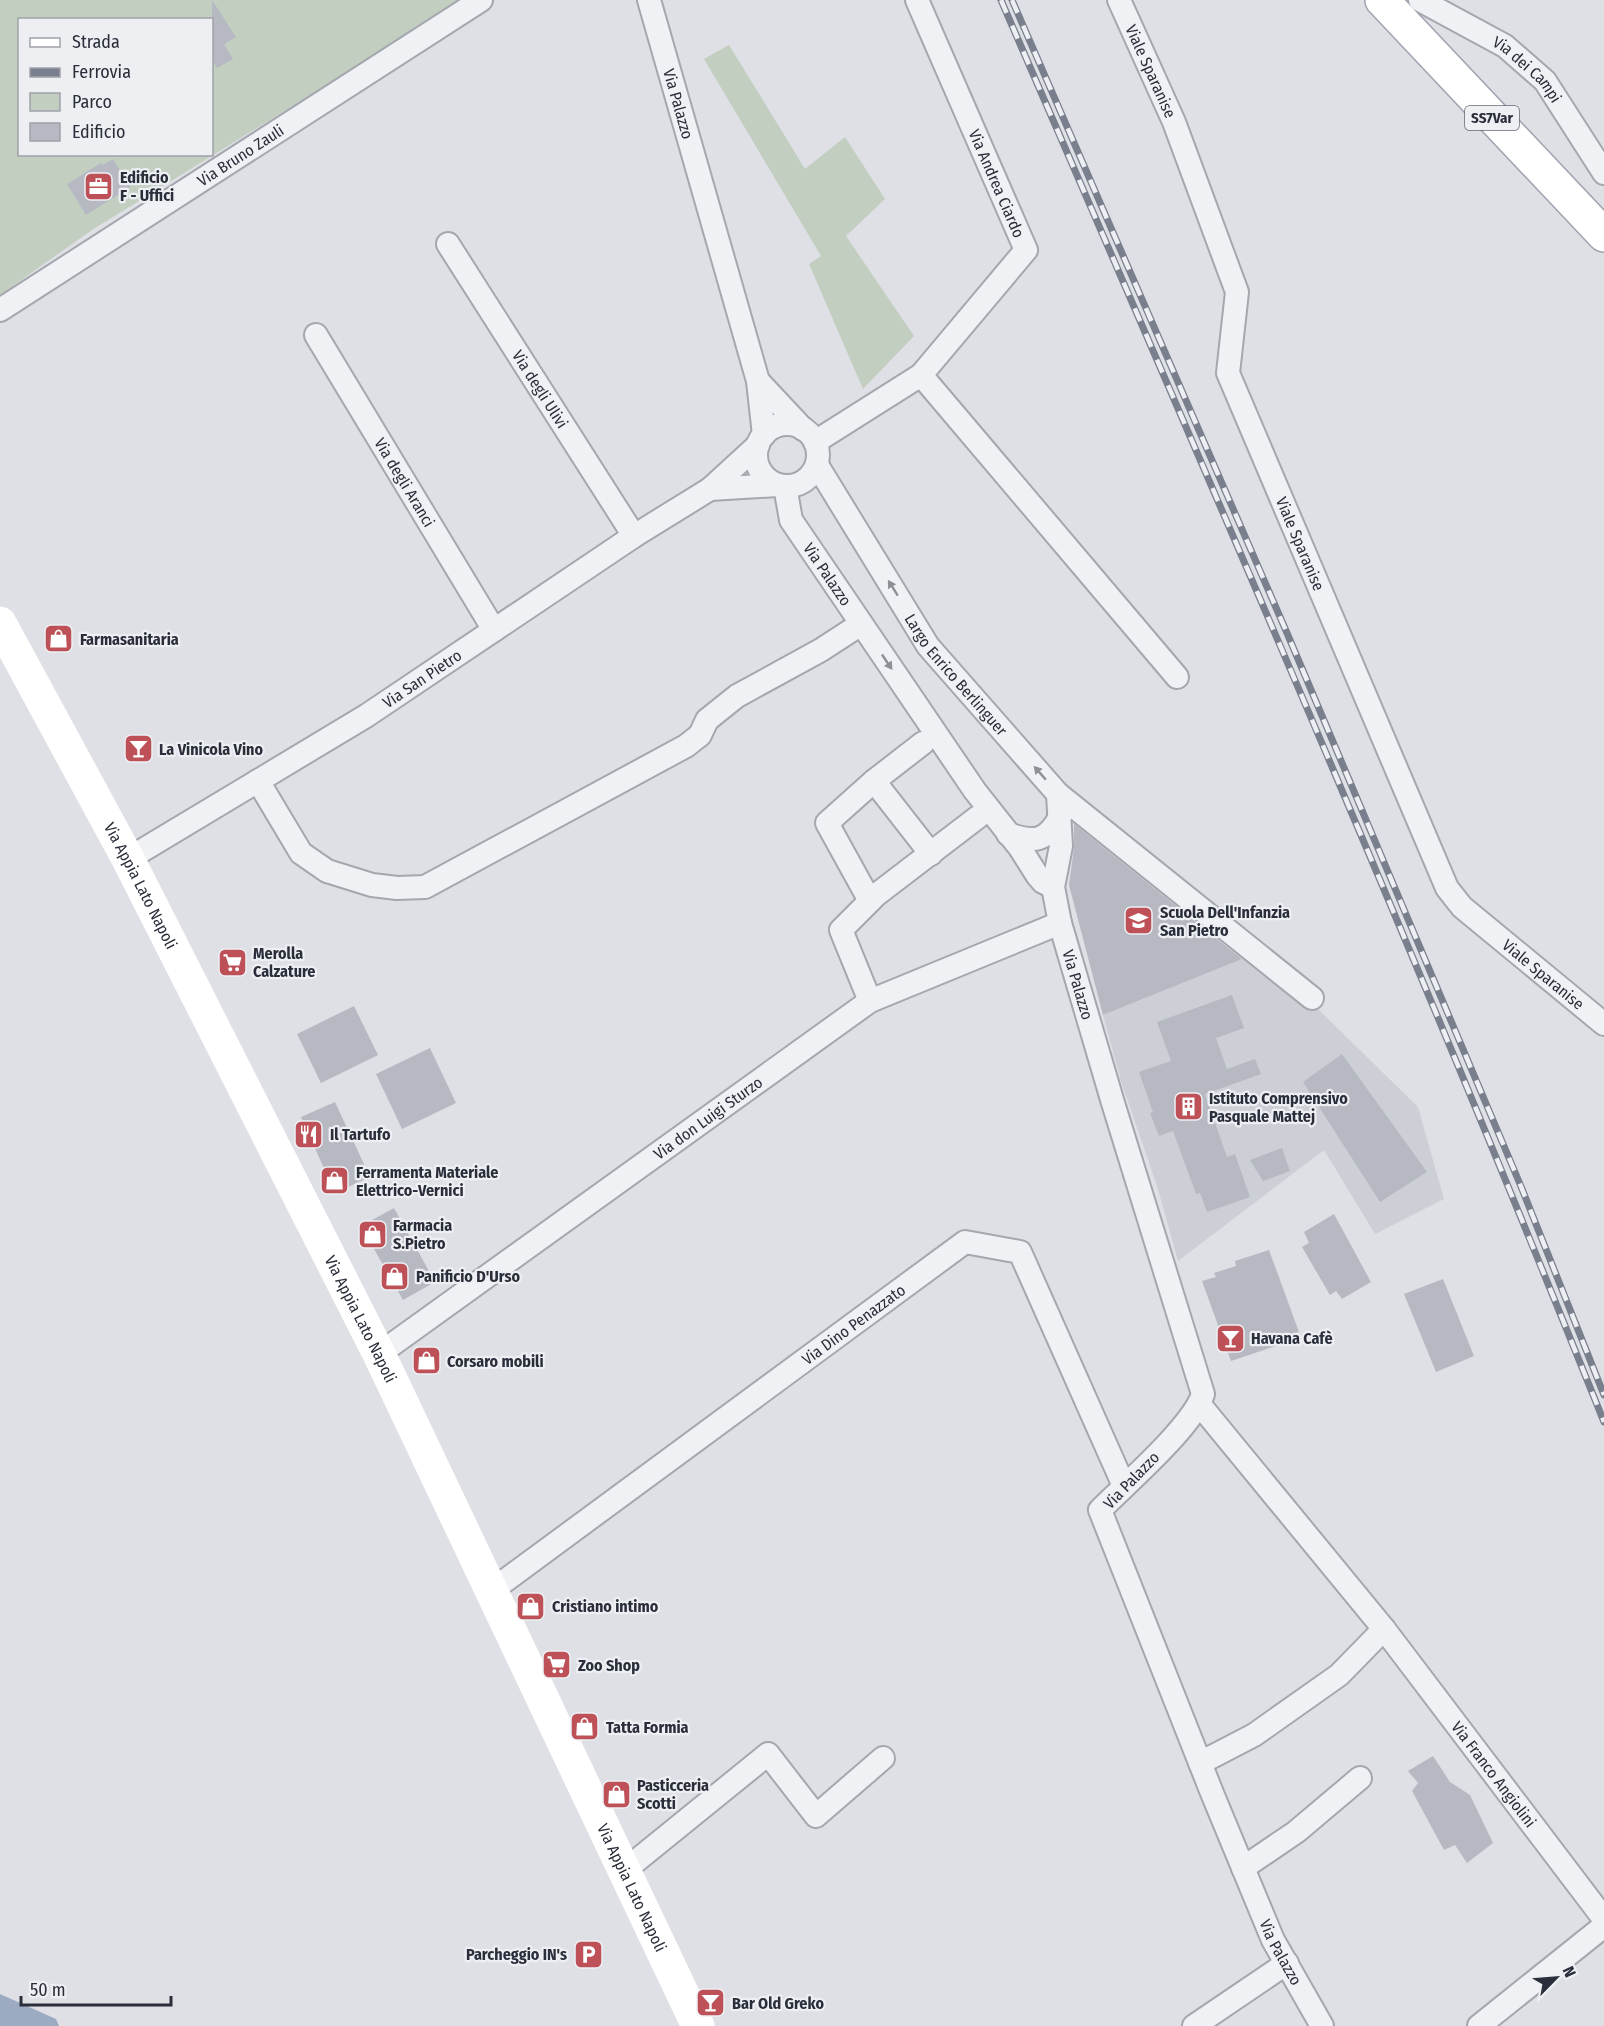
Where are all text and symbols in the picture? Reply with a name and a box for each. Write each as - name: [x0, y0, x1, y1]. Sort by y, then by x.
- legend: [18, 18, 213, 156]
- street label: Viale Sparanise: [1121, 22, 1180, 121]
- text: Strada: [72, 31, 120, 53]
- street label: Via dei Campi: [1490, 32, 1565, 106]
- text: Ferrovia: [72, 61, 131, 83]
- street label: Via Palazzo: [659, 67, 697, 141]
- text: Parco: [72, 91, 112, 113]
- road number: SS7Var: [1465, 106, 1519, 130]
- text: Edificio: [72, 121, 125, 143]
- street label: Via Bruno Zauli: [194, 121, 287, 190]
- street label: Via Andrea Ciardo: [965, 127, 1028, 240]
- place label: Edificio F - Uffici: [120, 168, 174, 205]
- office icon: Edificio F - Uffici: [83, 170, 115, 202]
- street label: Via degli Ulivi: [508, 347, 572, 432]
- street label: Via degli Aranci: [370, 435, 439, 530]
- street label: Viale Sparanise: [1272, 494, 1328, 594]
- street label: Via Palazzo: [799, 539, 855, 610]
- one-way arrow: [887, 580, 898, 596]
- street label: Largo Enrico Berlinguer: [900, 610, 1011, 740]
- shop icon: Farmasanitaria: [43, 623, 75, 655]
- place label: Farmasanitaria: [80, 630, 179, 649]
- street label: Via San Pietro: [379, 646, 465, 712]
- one-way arrow: [881, 654, 892, 670]
- bar icon: La Vinicola Vino: [122, 733, 154, 765]
- place label: La Vinicola Vino: [159, 740, 263, 759]
- one-way arrow: [1033, 766, 1046, 781]
- street label: Via Appia Lato Napoli: [100, 819, 181, 952]
- place label: Scuola Dell'Infanzia San Pietro: [1160, 903, 1290, 940]
- school or university icon: Scuola Dell'Infanzia San Pietro: [1123, 905, 1155, 937]
- street label: Viale Sparanise: [1498, 935, 1588, 1014]
- place label: Merolla Calzature: [253, 944, 315, 981]
- supermarket icon: Merolla Calzature: [216, 946, 248, 978]
- street label: Via Palazzo: [1058, 947, 1097, 1022]
- street label: Via don Luigi Sturzo: [650, 1073, 766, 1163]
- place label: Istituto Comprensivo Pasquale Mattej: [1209, 1089, 1348, 1126]
- building icon: Istituto Comprensivo Pasquale Mattej: [1172, 1091, 1204, 1123]
- restaurant icon: Il Tartufo: [293, 1118, 325, 1150]
- place label: Il Tartufo: [330, 1125, 391, 1144]
- place label: Ferramenta Materiale Elettrico-Vernici: [356, 1163, 498, 1200]
- shop icon: Ferramenta Materiale Elettrico-Vernici: [319, 1165, 351, 1197]
- place label: Farmacia S.Pietro: [393, 1216, 452, 1253]
- shop icon: Farmacia S.Pietro: [356, 1218, 388, 1250]
- street label: Via Appia Lato Napoli: [321, 1252, 400, 1386]
- shop icon: Panificio D'Urso: [379, 1260, 411, 1292]
- place label: Panificio D'Urso: [416, 1267, 520, 1286]
- street label: Via Dino Penazzato: [798, 1280, 909, 1369]
- bar icon: Havana Cafè: [1214, 1322, 1246, 1354]
- place label: Havana Cafè: [1251, 1329, 1333, 1348]
- shop icon: Corsaro mobili: [410, 1345, 442, 1377]
- place label: Corsaro mobili: [447, 1352, 544, 1371]
- street label: Via Palazzo: [1100, 1448, 1163, 1513]
- shop icon: Cristiano intimo: [515, 1590, 547, 1622]
- place label: Cristiano intimo: [552, 1597, 659, 1616]
- supermarket icon: Zoo Shop: [541, 1649, 573, 1681]
- place label: Zoo Shop: [578, 1656, 640, 1675]
- shop icon: Tatta Formia: [569, 1711, 601, 1743]
- place label: Tatta Formia: [606, 1718, 689, 1737]
- street label: Via Franco Angiolini: [1447, 1718, 1540, 1831]
- place label: Pasticceria Scotti: [637, 1776, 709, 1813]
- shop icon: Pasticceria Scotti: [600, 1778, 632, 1810]
- street label: Via Appia Lato Napoli: [593, 1820, 670, 1955]
- street label: Via Palazzo: [1255, 1916, 1306, 1989]
- parking icon: Parcheggio IN's: [572, 1938, 604, 1970]
- place label: Parcheggio IN's: [466, 1945, 567, 1964]
- north arrow: [1526, 1948, 1586, 2008]
- text: N: [1559, 1964, 1580, 1980]
- scale bar: [21, 1969, 171, 2007]
- text: 50 m: [30, 1979, 66, 2001]
- bar icon: Bar Old Greko: [695, 1987, 727, 2019]
- place label: Bar Old Greko: [732, 1994, 824, 2013]

